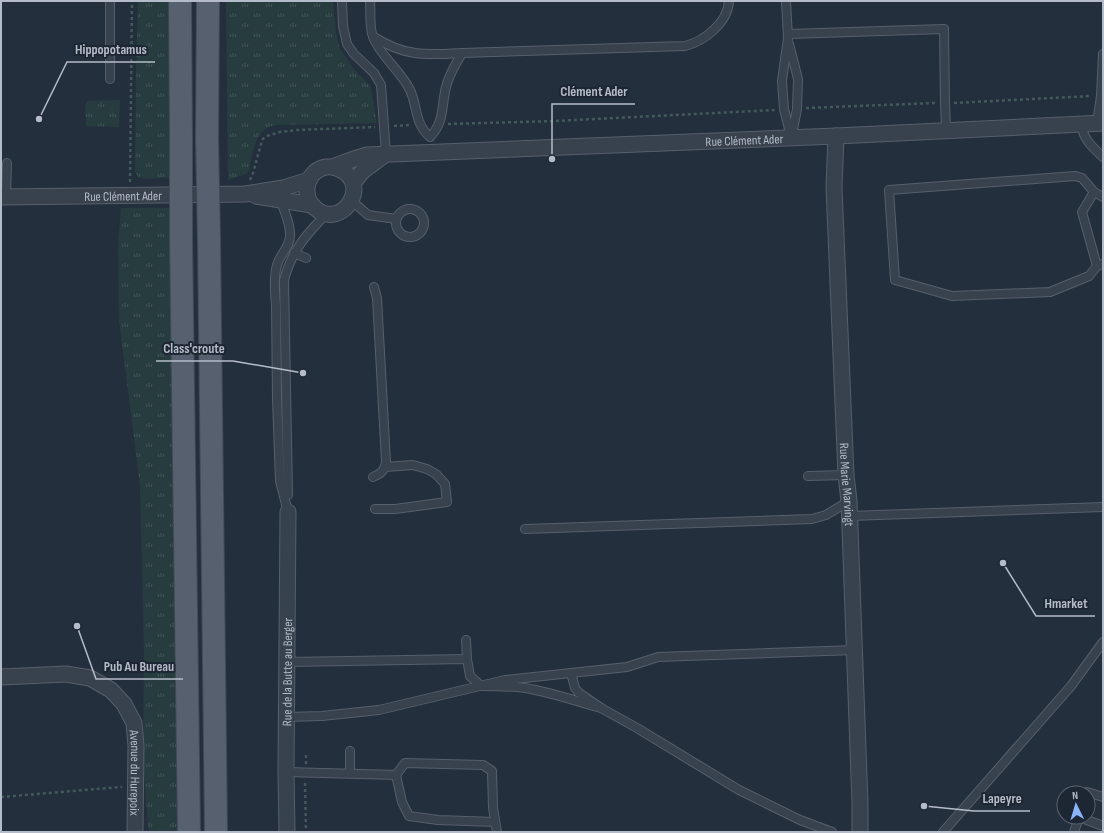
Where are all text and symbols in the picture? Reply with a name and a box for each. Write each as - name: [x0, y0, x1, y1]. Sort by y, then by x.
- callout: Hippopotamus: [67, 36, 155, 62]
- text: Hippopotamus: [75, 41, 147, 58]
- callout: Clément Ader: [552, 78, 635, 104]
- text: Clément Ader: [560, 83, 628, 100]
- street label: Rue Clément Ader: [705, 131, 784, 150]
- street label: Rue Clément Ader: [84, 188, 162, 205]
- callout: Class'croute: [156, 335, 233, 361]
- text: Class'croute: [163, 340, 225, 357]
- street label: Rue Marie Marvingt: [836, 443, 857, 527]
- callout: Hmarket: [1036, 590, 1095, 616]
- text: Hmarket: [1044, 595, 1088, 612]
- street label: Rue de la Butte au Berger: [279, 617, 296, 726]
- callout: Pub Au Bureau: [96, 653, 183, 679]
- text: Pub Au Bureau: [104, 658, 174, 675]
- street label: Avenue du Hurepoix: [126, 728, 143, 816]
- callout: Lapeyre: [974, 785, 1030, 811]
- north arrow: [1056, 785, 1096, 825]
- text: N: [1072, 789, 1079, 802]
- text: Lapeyre: [982, 790, 1022, 807]

